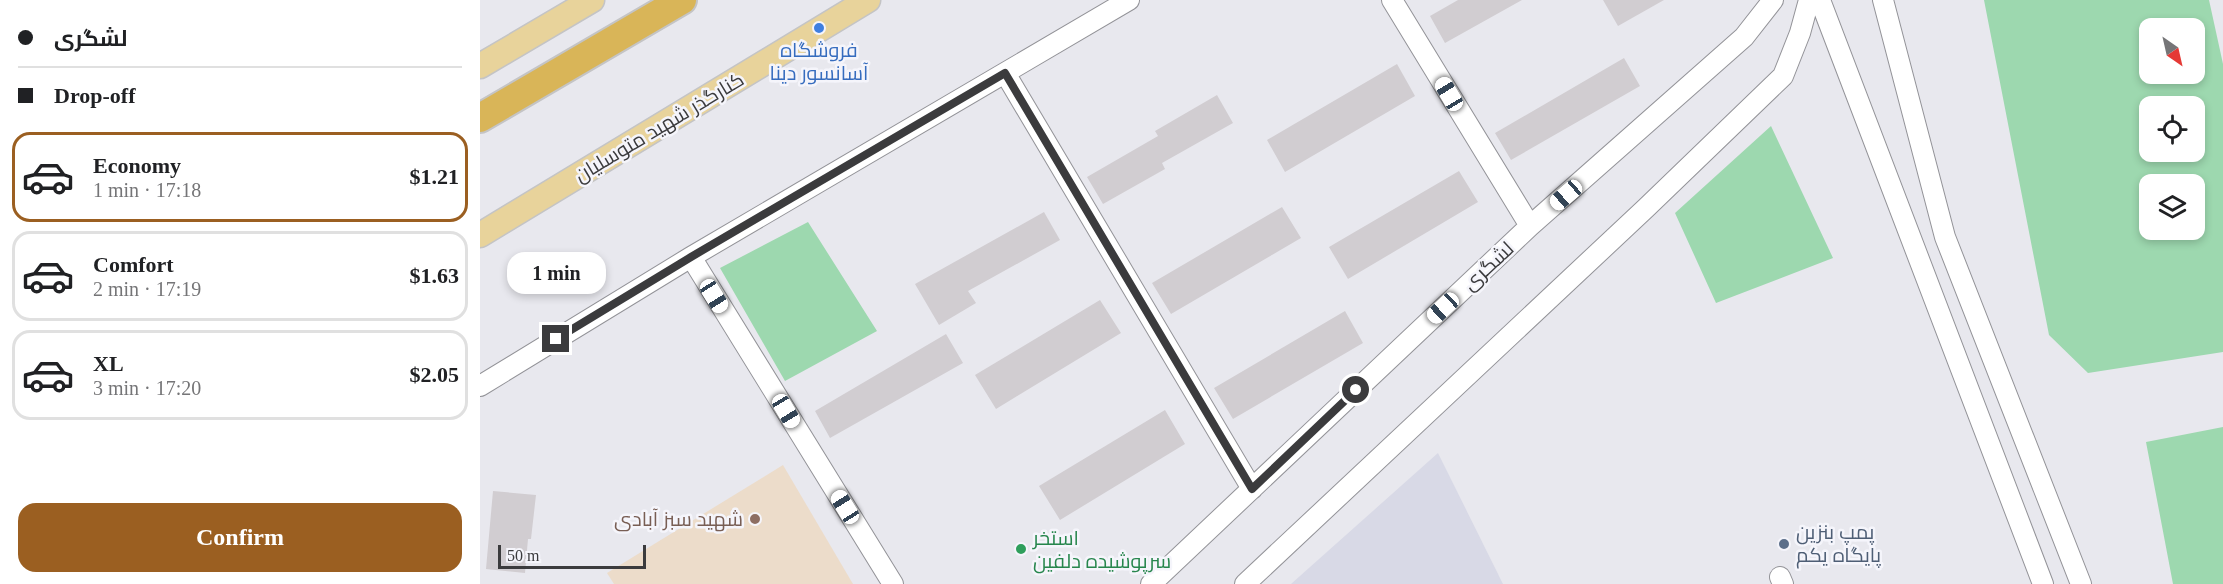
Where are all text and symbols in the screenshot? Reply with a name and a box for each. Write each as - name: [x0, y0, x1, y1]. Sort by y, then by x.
- north arrow: [2139, 18, 2205, 84]
- map controls: [2139, 18, 2205, 240]
- marker: فروشگاه آسانسور دینا: [812, 21, 826, 35]
- text: لشگری: [54, 26, 127, 51]
- place label: فروشگاه آسانسور دینا: [770, 39, 869, 85]
- street label: کنارگذر شهید متوسلیان: [570, 68, 749, 188]
- car: [1432, 74, 1466, 114]
- text: Drop-off: [54, 83, 135, 108]
- button: locate: [2139, 96, 2205, 162]
- icon: car: [21, 150, 75, 204]
- text: Economy: [93, 153, 181, 178]
- text: $1.21: [410, 164, 459, 189]
- button: layers: [2139, 174, 2205, 240]
- car: [1547, 176, 1585, 214]
- text: 1 min · 17:18: [93, 179, 201, 201]
- street label: لشگری: [1458, 237, 1519, 296]
- icon: car: [21, 249, 75, 303]
- text: Comfort: [93, 252, 174, 277]
- callout: 1 min: [506, 252, 605, 294]
- text: 1 min: [532, 262, 581, 284]
- text: $1.63: [410, 263, 459, 288]
- car: [697, 276, 731, 316]
- text: 2 min · 17:19: [93, 278, 201, 300]
- car: [1424, 289, 1462, 327]
- route end: [542, 325, 569, 352]
- icon: car: [21, 348, 75, 402]
- text: XL: [93, 351, 124, 376]
- text: $2.05: [410, 362, 459, 387]
- route start: [1342, 376, 1369, 403]
- text: 3 min · 17:20: [93, 377, 201, 399]
- car: [769, 391, 803, 431]
- car: [828, 487, 862, 527]
- button: Confirm: [18, 503, 462, 572]
- place label: شهید سبز آبادی: [614, 508, 743, 532]
- marker: شهید سبز آبادی: [748, 512, 762, 526]
- place label: پمپ بنزين پايگاه يكم: [1796, 521, 1882, 569]
- place label: استخر سرپوشیده دلفین: [1032, 527, 1171, 574]
- marker: پمپ بنزين پايگاه يكم: [1777, 537, 1791, 551]
- scale bar: [498, 542, 646, 570]
- marker: استخر سرپوشیده دلفین: [1014, 542, 1028, 556]
- text: 50 m: [507, 547, 539, 564]

